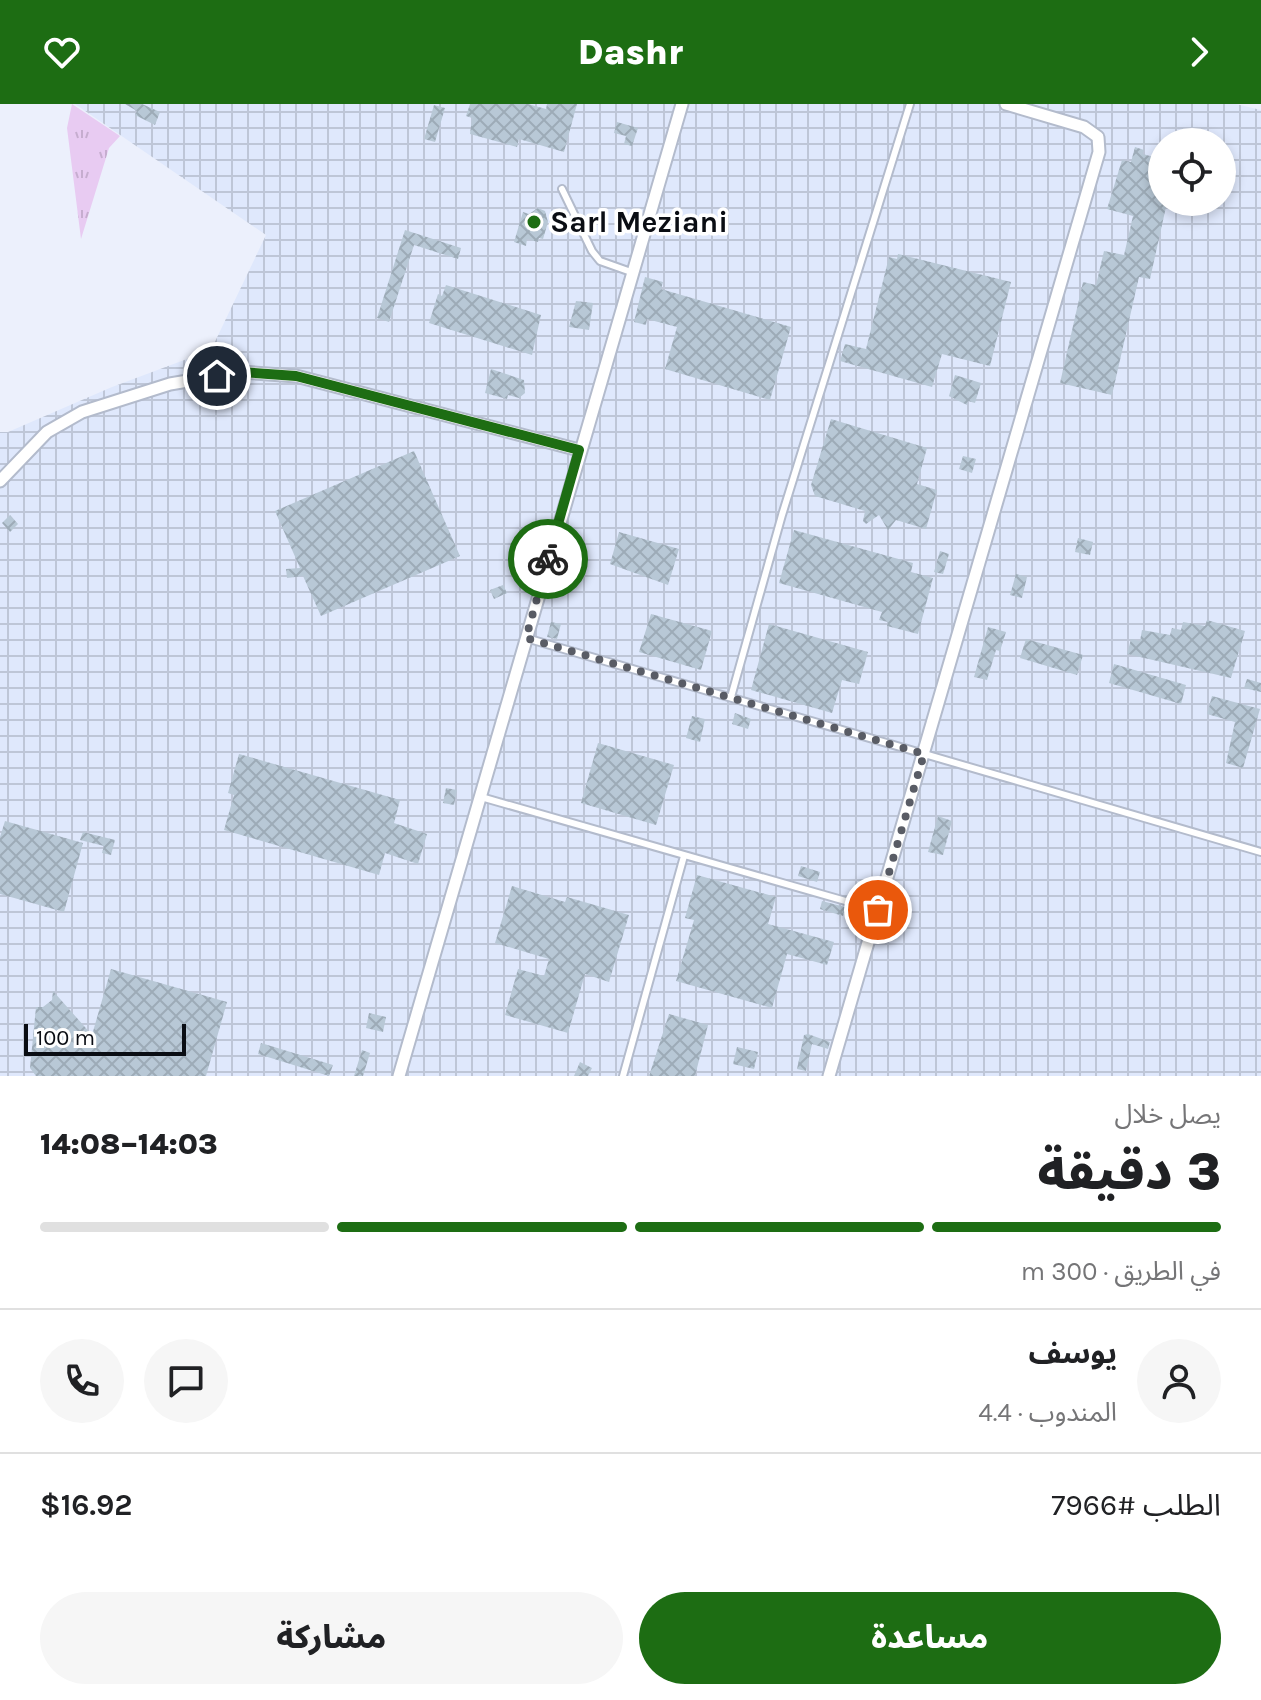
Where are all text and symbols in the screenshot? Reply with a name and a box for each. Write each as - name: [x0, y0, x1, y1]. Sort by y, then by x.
- icon: heart: [40, 30, 84, 74]
- icon: forward: [1177, 30, 1221, 74]
- text: Dashr: [578, 31, 683, 73]
- map controls: [1148, 128, 1236, 216]
- button: locate: [1148, 128, 1236, 216]
- place label: Sarl Meziani: [550, 204, 728, 240]
- marker: Sarl Meziani: [525, 213, 543, 231]
- pin: [183, 342, 251, 410]
- icon: home: [195, 354, 239, 398]
- courier: [508, 519, 588, 599]
- icon: bike: [526, 537, 570, 581]
- pin: [844, 876, 912, 944]
- icon: bag: [856, 888, 900, 932]
- scale bar: [24, 1020, 186, 1056]
- text: 100 m: [36, 1025, 95, 1051]
- text: يصل خلال: [1114, 1099, 1221, 1130]
- text: 14:03–14:08: [40, 1126, 218, 1162]
- text: 3 دقيقة: [1037, 1141, 1221, 1202]
- text: في الطريق · 300 m: [1021, 1256, 1221, 1287]
- text: يوسف: [1029, 1335, 1117, 1371]
- button: phone: [40, 1339, 124, 1423]
- button: chat: [144, 1339, 228, 1423]
- button: person: [1137, 1339, 1221, 1423]
- text: المندوب · 4.4: [978, 1397, 1117, 1428]
- text: $16.92: [40, 1487, 132, 1523]
- text: الطلب #7966: [1051, 1487, 1221, 1523]
- button: مشاركة: [40, 1592, 623, 1684]
- button: مساعدة: [639, 1592, 1221, 1684]

